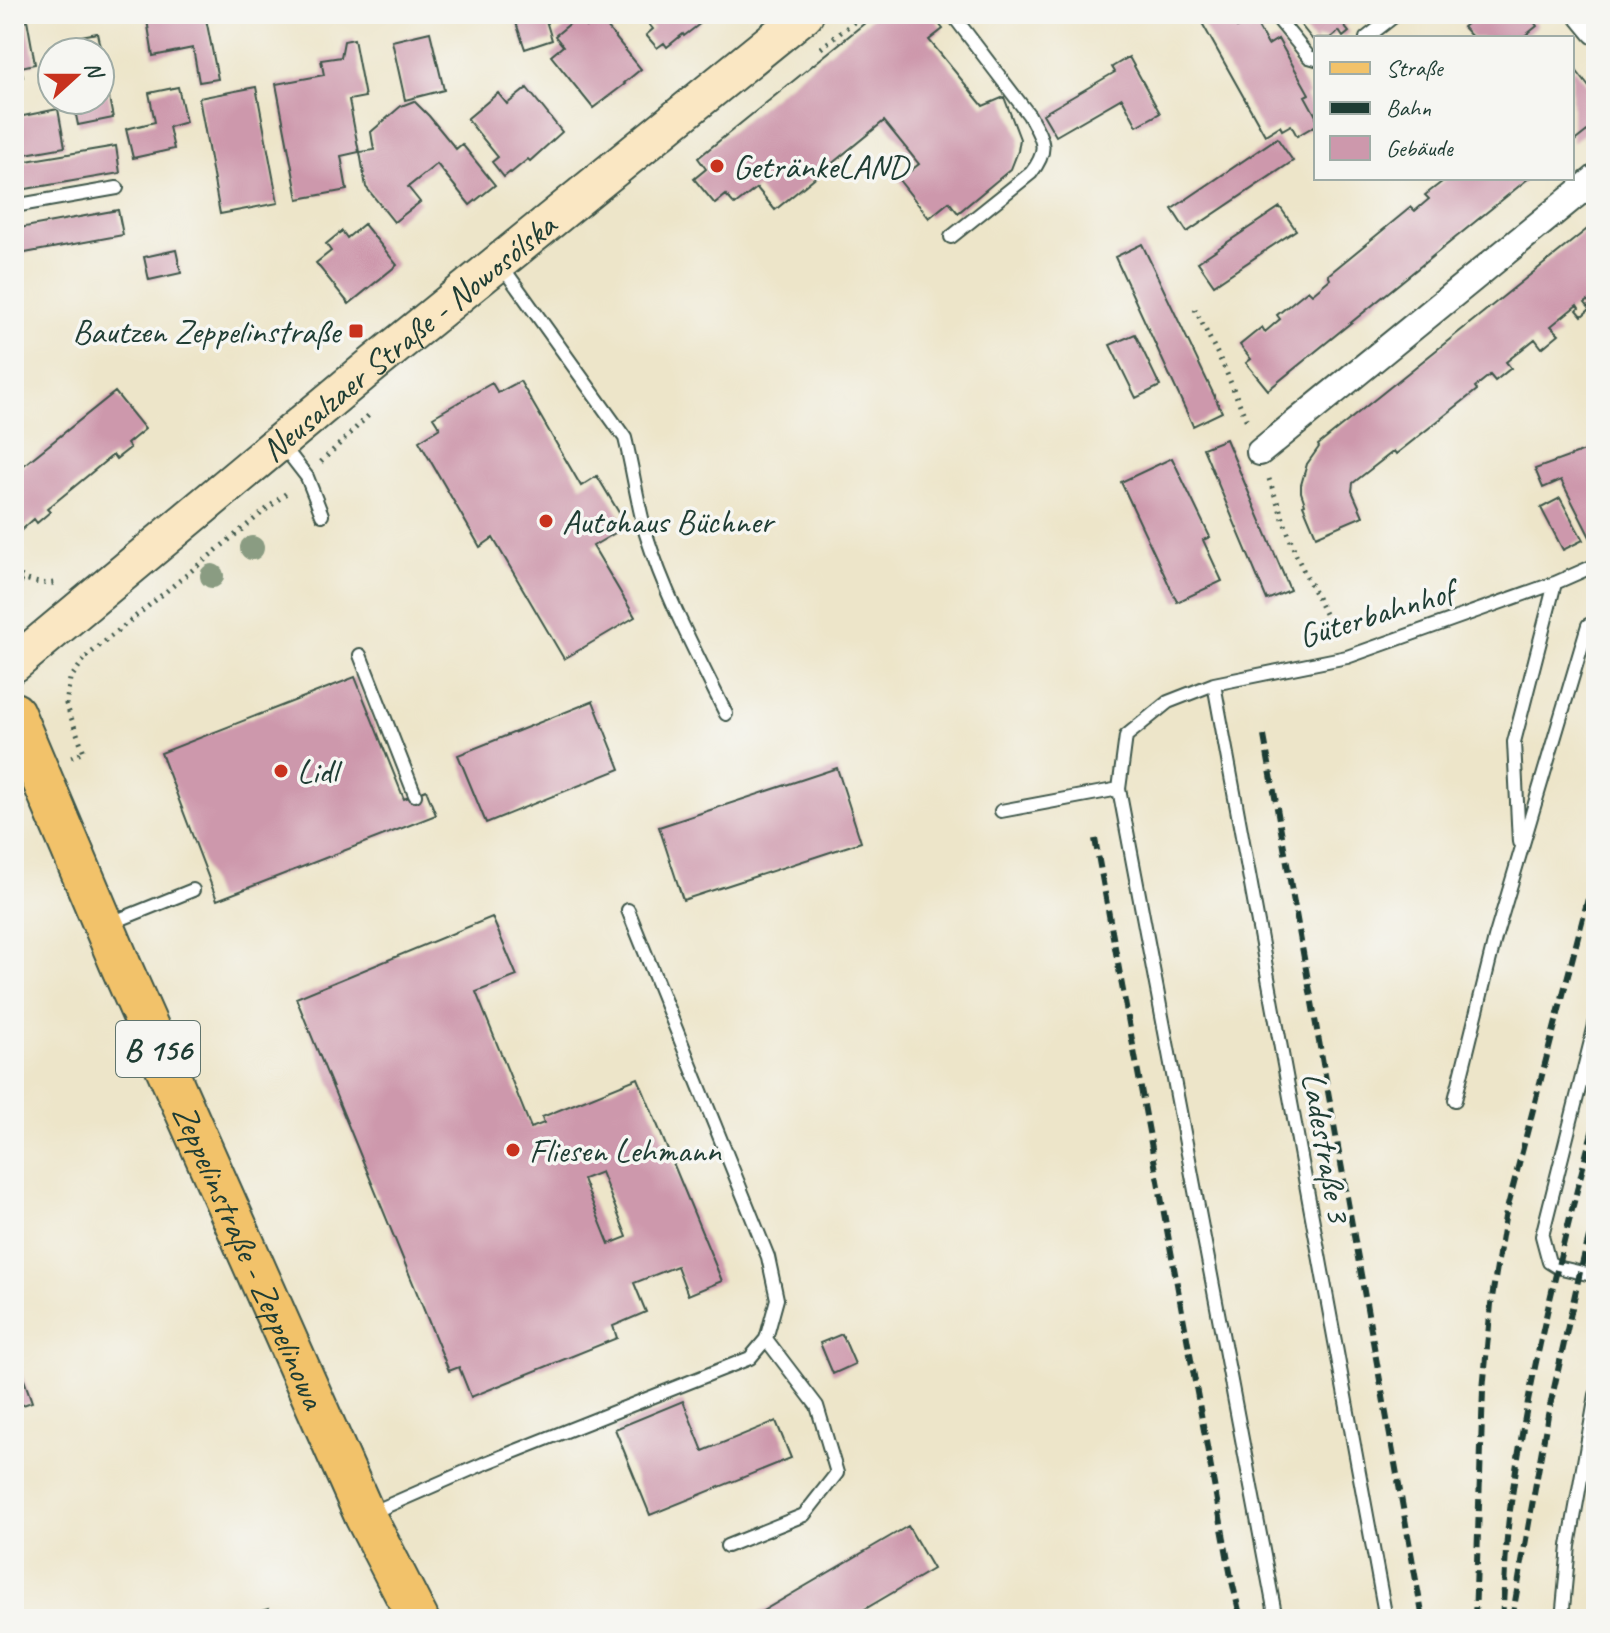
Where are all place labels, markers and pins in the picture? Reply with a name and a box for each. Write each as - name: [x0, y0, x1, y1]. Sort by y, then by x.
- place label: GetränkeLAND: [733, 145, 911, 188]
- marker: GetränkeLAND: [708, 157, 726, 175]
- place label: Bautzen Zeppelinstraße: [72, 310, 343, 353]
- marker: Bautzen Zeppelinstraße: [347, 322, 365, 340]
- place label: Autohaus Büchner: [562, 500, 776, 543]
- marker: Autohaus Büchner: [537, 512, 555, 530]
- place label: Lidl: [297, 750, 344, 793]
- marker: Lidl: [272, 762, 290, 780]
- place label: Fliesen Lehmann: [529, 1129, 722, 1172]
- marker: Fliesen Lehmann: [504, 1141, 522, 1159]

